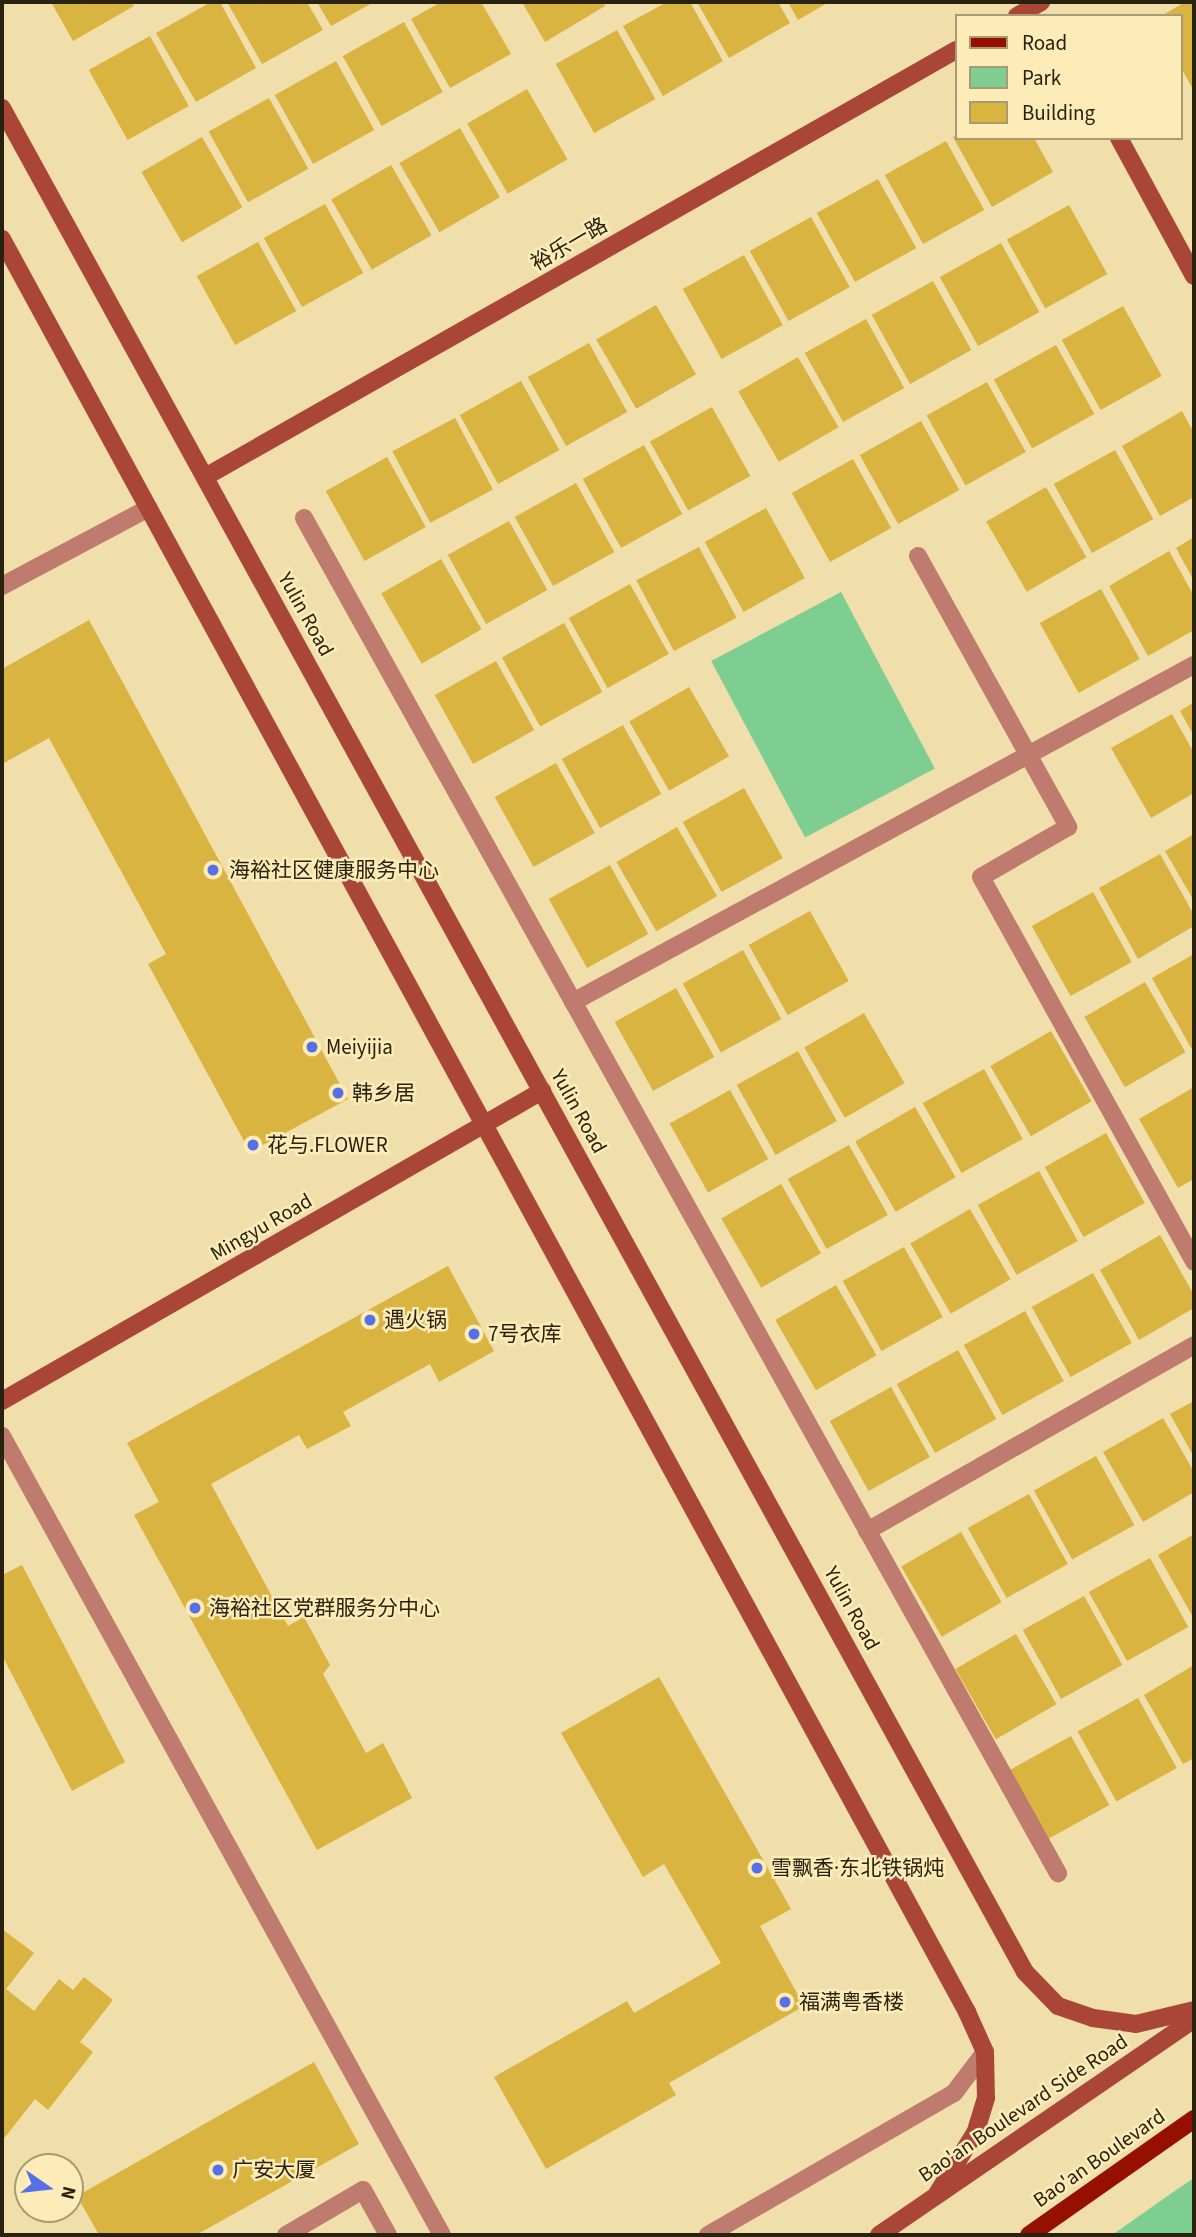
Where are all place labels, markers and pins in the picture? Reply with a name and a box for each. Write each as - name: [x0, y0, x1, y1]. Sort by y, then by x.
- place label: 海裕社区健康服务中心: [229, 857, 439, 883]
- marker: 海裕社区健康服务中心: [203, 860, 223, 880]
- place label: Meiyijia: [326, 1034, 393, 1060]
- marker: Meiyijia: [304, 1039, 320, 1055]
- place label: 韩乡居: [352, 1080, 415, 1106]
- marker: 韩乡居: [330, 1085, 346, 1101]
- place label: 花与.FLOWER: [267, 1132, 388, 1158]
- marker: 花与.FLOWER: [245, 1137, 261, 1153]
- place label: 遇火锅: [384, 1307, 447, 1333]
- marker: 遇火锅: [362, 1312, 378, 1328]
- place label: 7号衣库: [488, 1321, 561, 1347]
- marker: 7号衣库: [466, 1326, 482, 1342]
- place label: 海裕社区党群服务分中心: [209, 1595, 440, 1621]
- marker: 海裕社区党群服务分中心: [187, 1600, 203, 1616]
- place label: 雪飘香·东北铁锅炖: [771, 1855, 944, 1881]
- marker: 雪飘香·东北铁锅炖: [749, 1860, 765, 1876]
- place label: 福满粤香楼: [799, 1989, 904, 2015]
- marker: 福满粤香楼: [777, 1994, 793, 2010]
- place label: 广安大厦: [232, 2157, 316, 2183]
- marker: 广安大厦: [210, 2162, 226, 2178]

